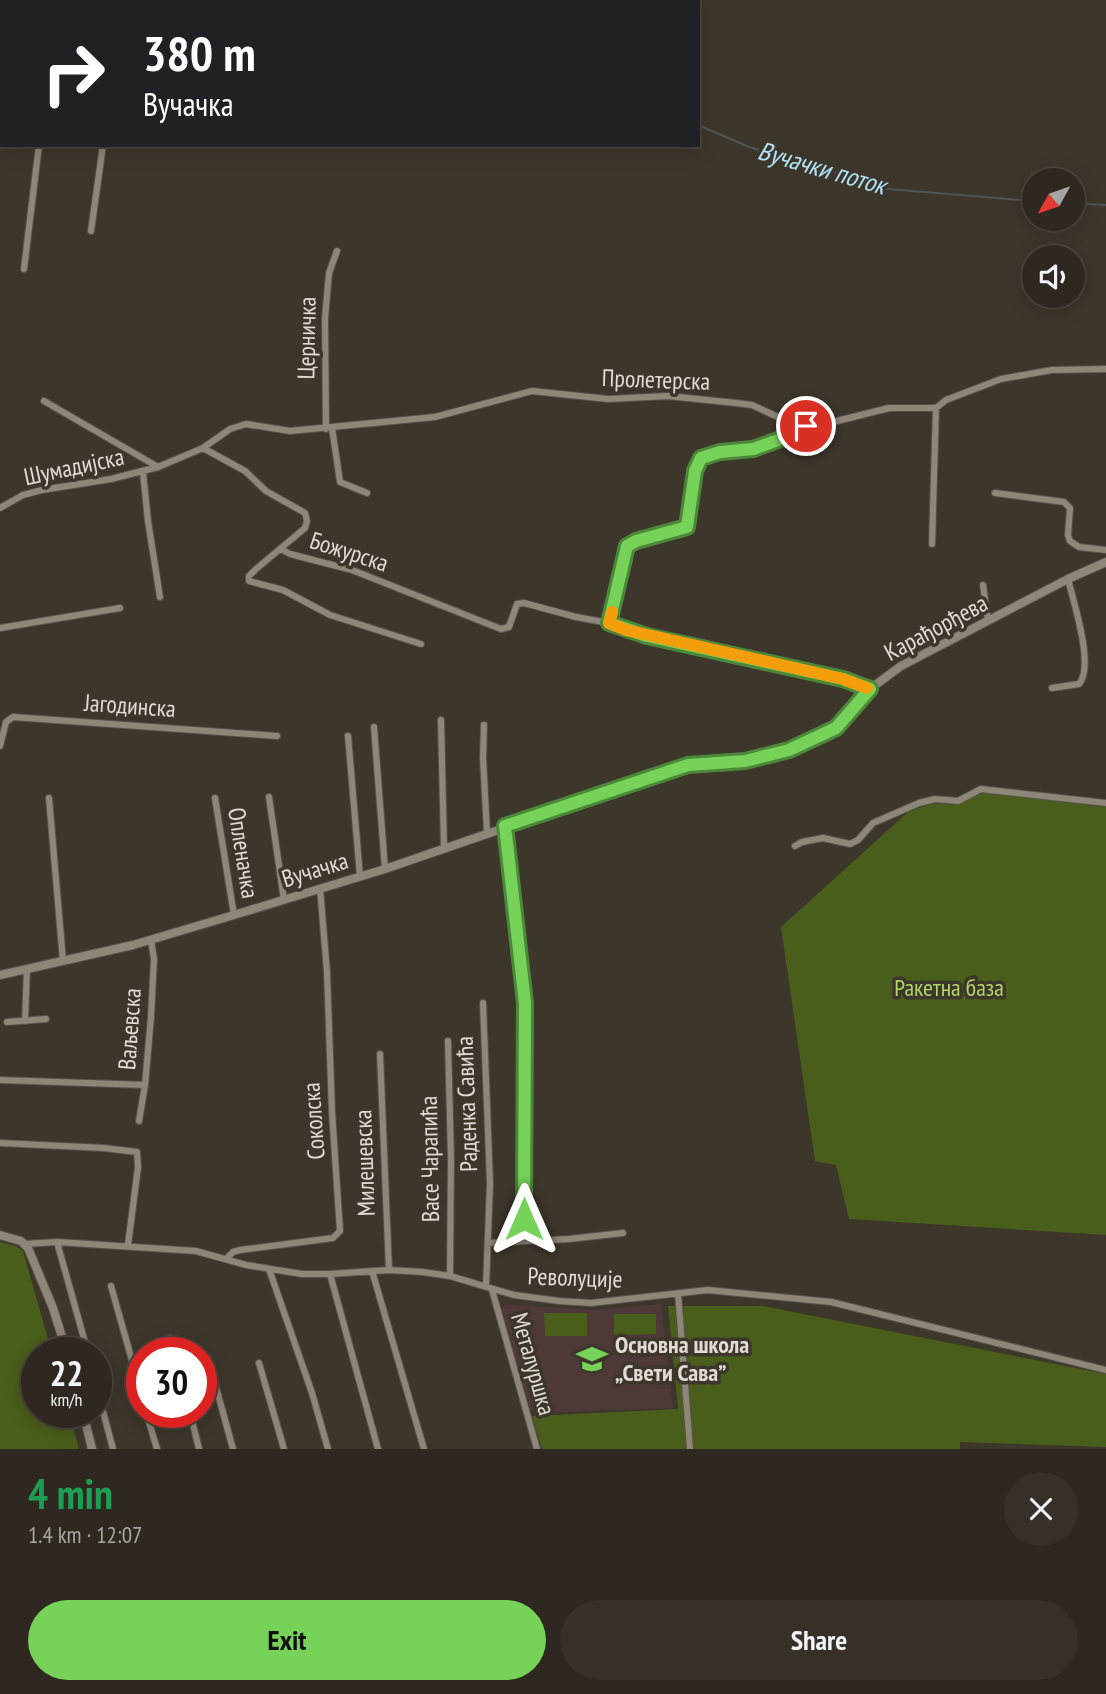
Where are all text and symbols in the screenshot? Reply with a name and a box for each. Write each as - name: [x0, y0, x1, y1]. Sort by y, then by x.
- text: 380 m: [143, 21, 256, 85]
- icon: right: [28, 28, 119, 119]
- text: Вучачка: [143, 83, 233, 125]
- water label: Вучачки поток: [754, 134, 893, 202]
- north arrow: [1022, 168, 1085, 231]
- map controls: [1022, 168, 1085, 308]
- button: sound: [1022, 245, 1085, 308]
- street label: Церничка: [290, 296, 323, 380]
- street label: Пролетерска: [601, 362, 711, 397]
- pin: [776, 396, 836, 456]
- icon: arrive: [787, 407, 825, 445]
- street label: Шумадијска: [21, 441, 127, 492]
- street label: Божурска: [306, 524, 392, 579]
- street label: Карађорђева: [879, 587, 993, 668]
- street label: Јагодинска: [82, 687, 177, 724]
- street label: Опленачка: [221, 805, 266, 901]
- street label: Вучачка: [278, 845, 352, 894]
- park label: Ракетна база: [894, 972, 1004, 1003]
- street label: Ваљевска: [111, 987, 148, 1071]
- street label: Раденка Савића: [449, 1036, 484, 1172]
- street label: Соколска: [295, 1081, 332, 1161]
- street label: Васе Чарапића: [413, 1096, 446, 1223]
- street label: Милешевска: [347, 1109, 382, 1217]
- position arrow: [487, 1182, 561, 1256]
- street label: Револуције: [527, 1260, 623, 1295]
- street label: Металуршка: [504, 1309, 563, 1419]
- place label: Основна школа „Свети Сава”: [615, 1329, 749, 1388]
- speed limit sign: 30: [126, 1337, 217, 1428]
- school or university icon: Основна школа „Свети Сава”: [575, 1342, 609, 1376]
- text: 22: [50, 1350, 83, 1396]
- text: km/h: [51, 1388, 82, 1411]
- text: 4 min: [28, 1466, 113, 1521]
- button: close: [1004, 1472, 1078, 1546]
- text: 1.4 km · 12:07: [28, 1520, 142, 1549]
- button: Exit: [28, 1600, 546, 1680]
- button: Share: [560, 1600, 1078, 1680]

